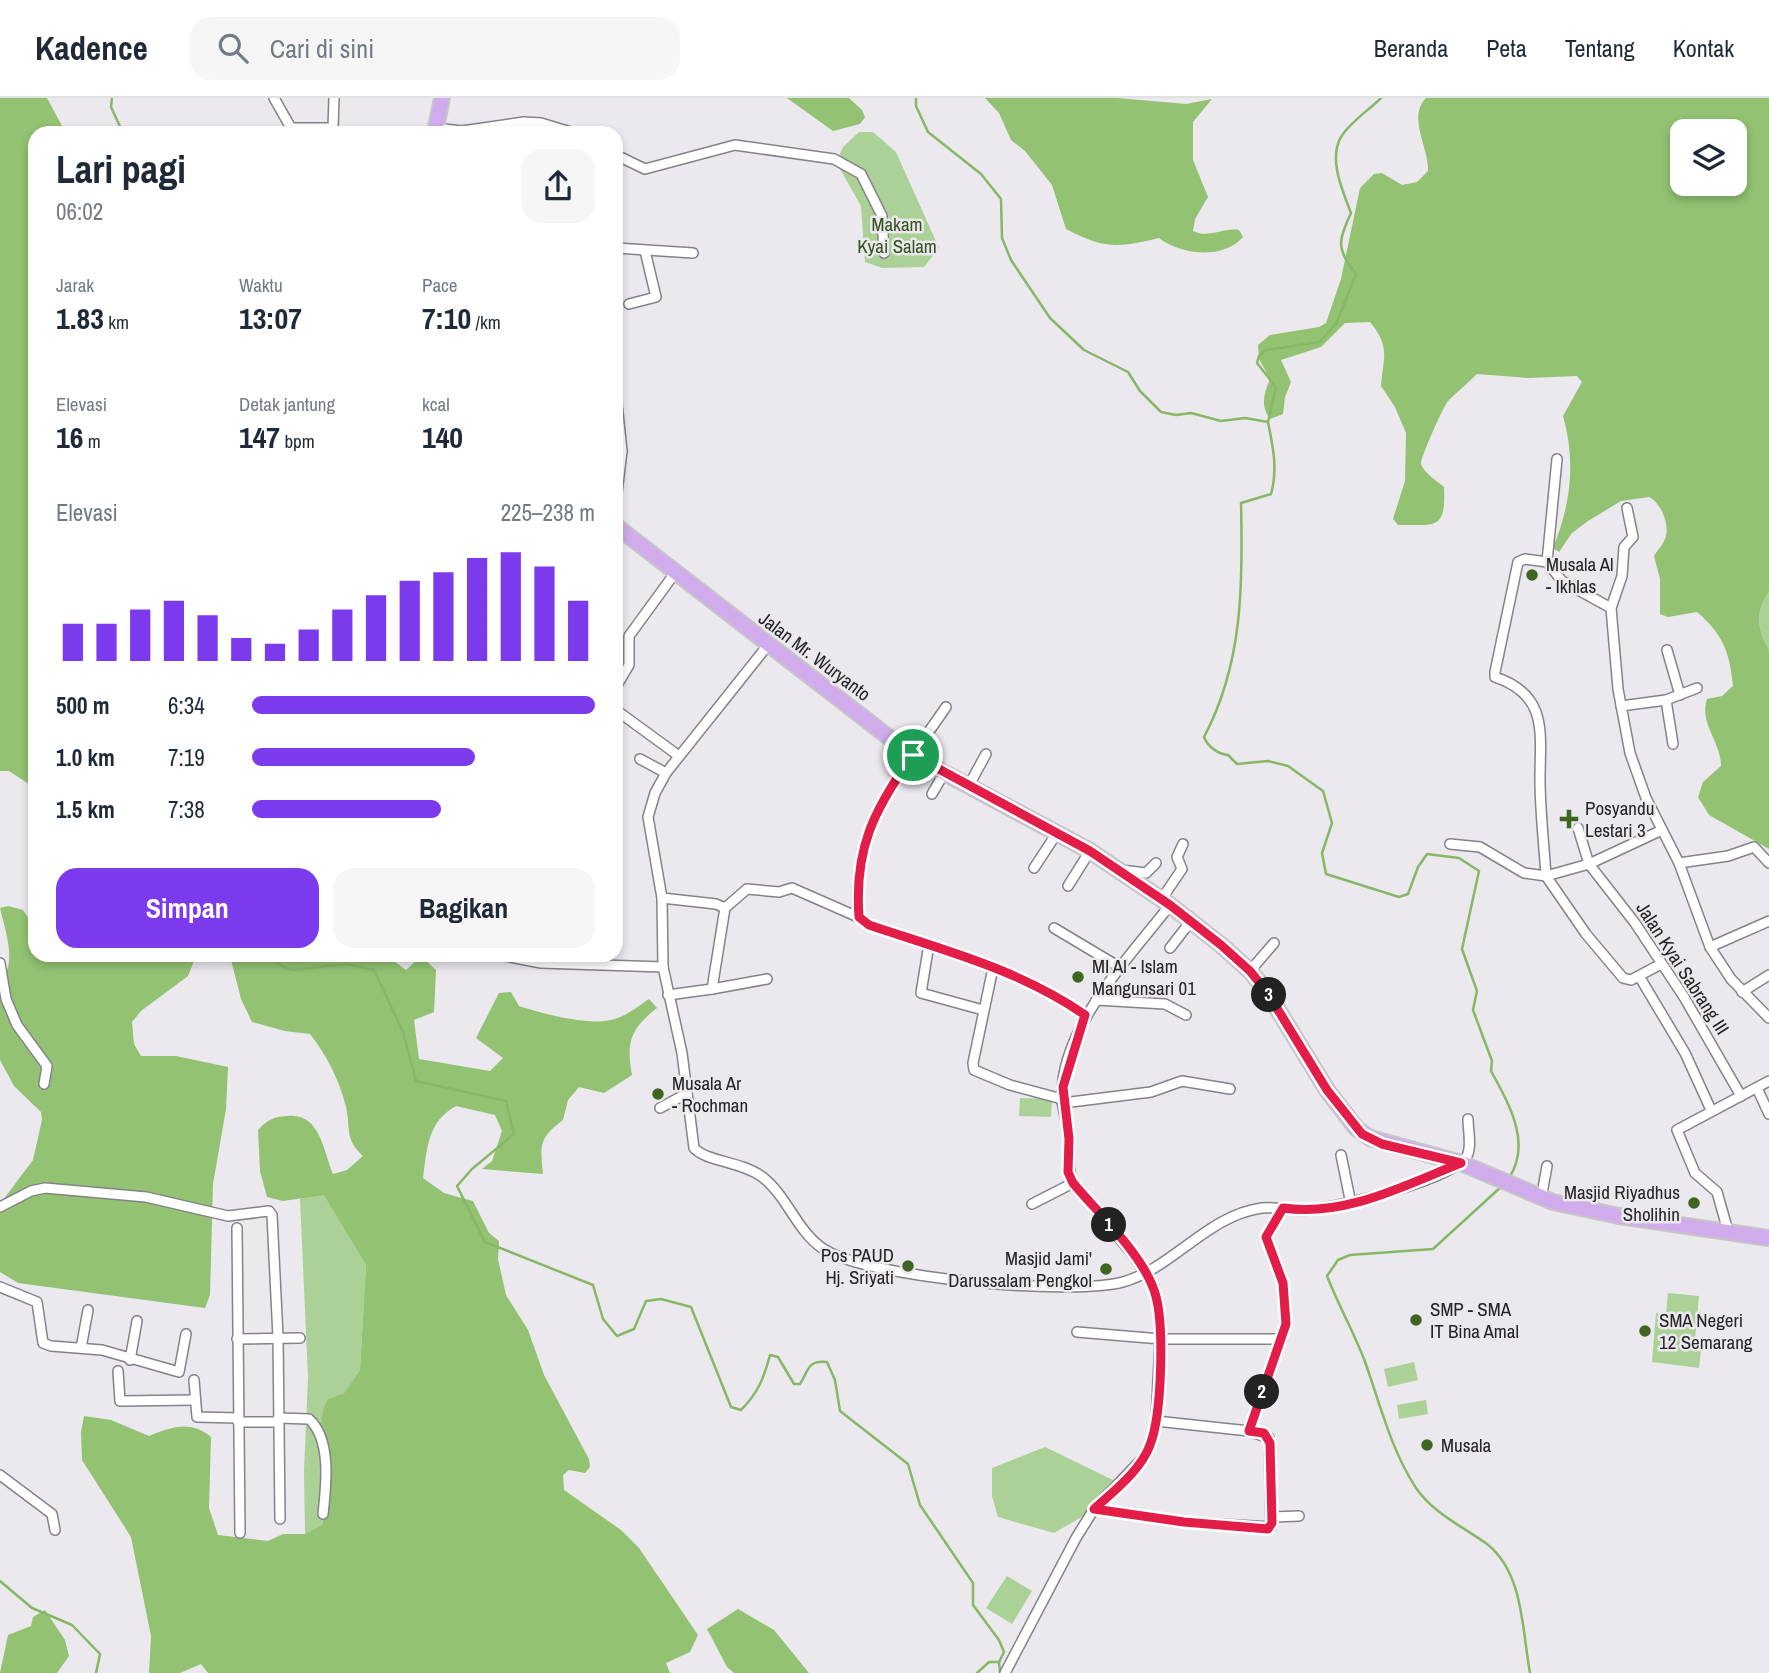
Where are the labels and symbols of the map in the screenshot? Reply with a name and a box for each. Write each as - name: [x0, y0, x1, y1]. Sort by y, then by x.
- park label: Makam Kyai Salam: [857, 211, 937, 259]
- place label: Musala Al - Ikhlas: [1546, 551, 1614, 599]
- marker: Musala Al - Ikhlas: [1524, 567, 1540, 583]
- street label: Jalan Mr. Wuryanto: [754, 605, 876, 707]
- pin: [883, 725, 943, 785]
- place label: Posyandu Lestari 3: [1585, 795, 1654, 843]
- marker: Posyandu Lestari 3: [1559, 809, 1579, 829]
- street label: Jalan Kyai Sabrang III: [1630, 897, 1736, 1039]
- place label: MI Al - Islam Mangunsari 01: [1092, 953, 1196, 1001]
- marker: MI Al - Islam Mangunsari 01: [1070, 969, 1086, 985]
- pin: 3: [1252, 978, 1286, 1012]
- place label: Musala Ar - Rochman: [672, 1070, 748, 1118]
- marker: Musala Ar - Rochman: [650, 1086, 666, 1102]
- place label: Masjid Riyadhus Sholihin: [1564, 1179, 1680, 1227]
- marker: Masjid Riyadhus Sholihin: [1686, 1195, 1702, 1211]
- pin: 1: [1092, 1208, 1126, 1242]
- place label: Pos PAUD Hj. Sriyati: [821, 1242, 894, 1290]
- place label: Masjid Jami' Darussalam Pengkol: [948, 1245, 1092, 1293]
- marker: Pos PAUD Hj. Sriyati: [900, 1258, 916, 1274]
- marker: Masjid Jami' Darussalam Pengkol: [1098, 1261, 1114, 1277]
- place label: SMP - SMA IT Bina Amal: [1430, 1296, 1519, 1344]
- place label: SMA Negeri 12 Semarang: [1659, 1307, 1753, 1355]
- marker: SMP - SMA IT Bina Amal: [1408, 1312, 1424, 1328]
- marker: SMA Negeri 12 Semarang: [1637, 1323, 1653, 1339]
- pin: 2: [1244, 1374, 1280, 1410]
- place label: Musala: [1441, 1432, 1492, 1458]
- marker: Musala: [1419, 1437, 1435, 1453]

